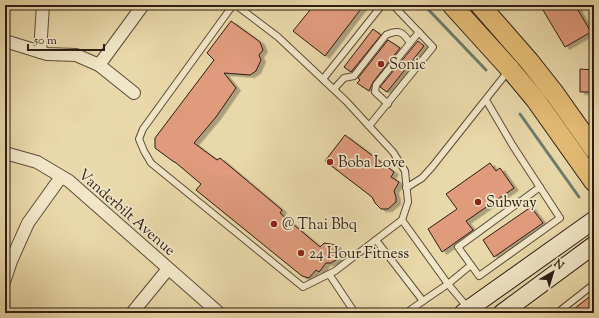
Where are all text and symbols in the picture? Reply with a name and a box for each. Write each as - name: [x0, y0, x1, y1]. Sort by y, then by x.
- scale bar: [28, 26, 104, 52]
- text: 50 m: [33, 32, 57, 50]
- place label: Sonic: [389, 55, 426, 76]
- marker: Sonic: [376, 59, 386, 69]
- place label: Boba Love: [338, 153, 405, 174]
- marker: Boba Love: [325, 157, 335, 167]
- street label: Vanderbilt Avenue: [73, 165, 179, 261]
- place label: Subway: [486, 193, 537, 214]
- marker: Subway: [473, 197, 483, 207]
- place label: @ Thai Bbq: [282, 215, 358, 236]
- marker: @ Thai Bbq: [269, 219, 279, 229]
- place label: 24 Hour Fitness: [309, 244, 409, 265]
- marker: 24 Hour Fitness: [296, 248, 306, 258]
- north arrow: [533, 252, 573, 292]
- text: N: [549, 255, 567, 274]

